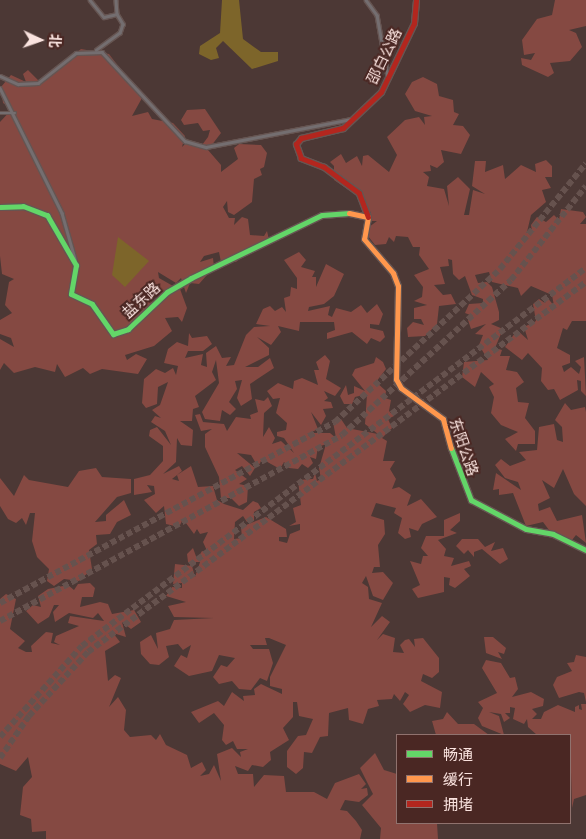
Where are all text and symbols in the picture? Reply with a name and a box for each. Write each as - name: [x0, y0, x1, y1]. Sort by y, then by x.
- north arrow: [15, 15, 65, 65]
- street label: 邵白公路: [363, 25, 405, 87]
- text: 北: [46, 33, 64, 48]
- street label: 盐东路: [118, 278, 164, 322]
- street label: 东阳公路: [446, 416, 482, 478]
- legend: [396, 734, 571, 824]
- text: 畅通: [443, 745, 473, 764]
- text: 缓行: [443, 770, 473, 789]
- text: 拥堵: [443, 795, 473, 814]

